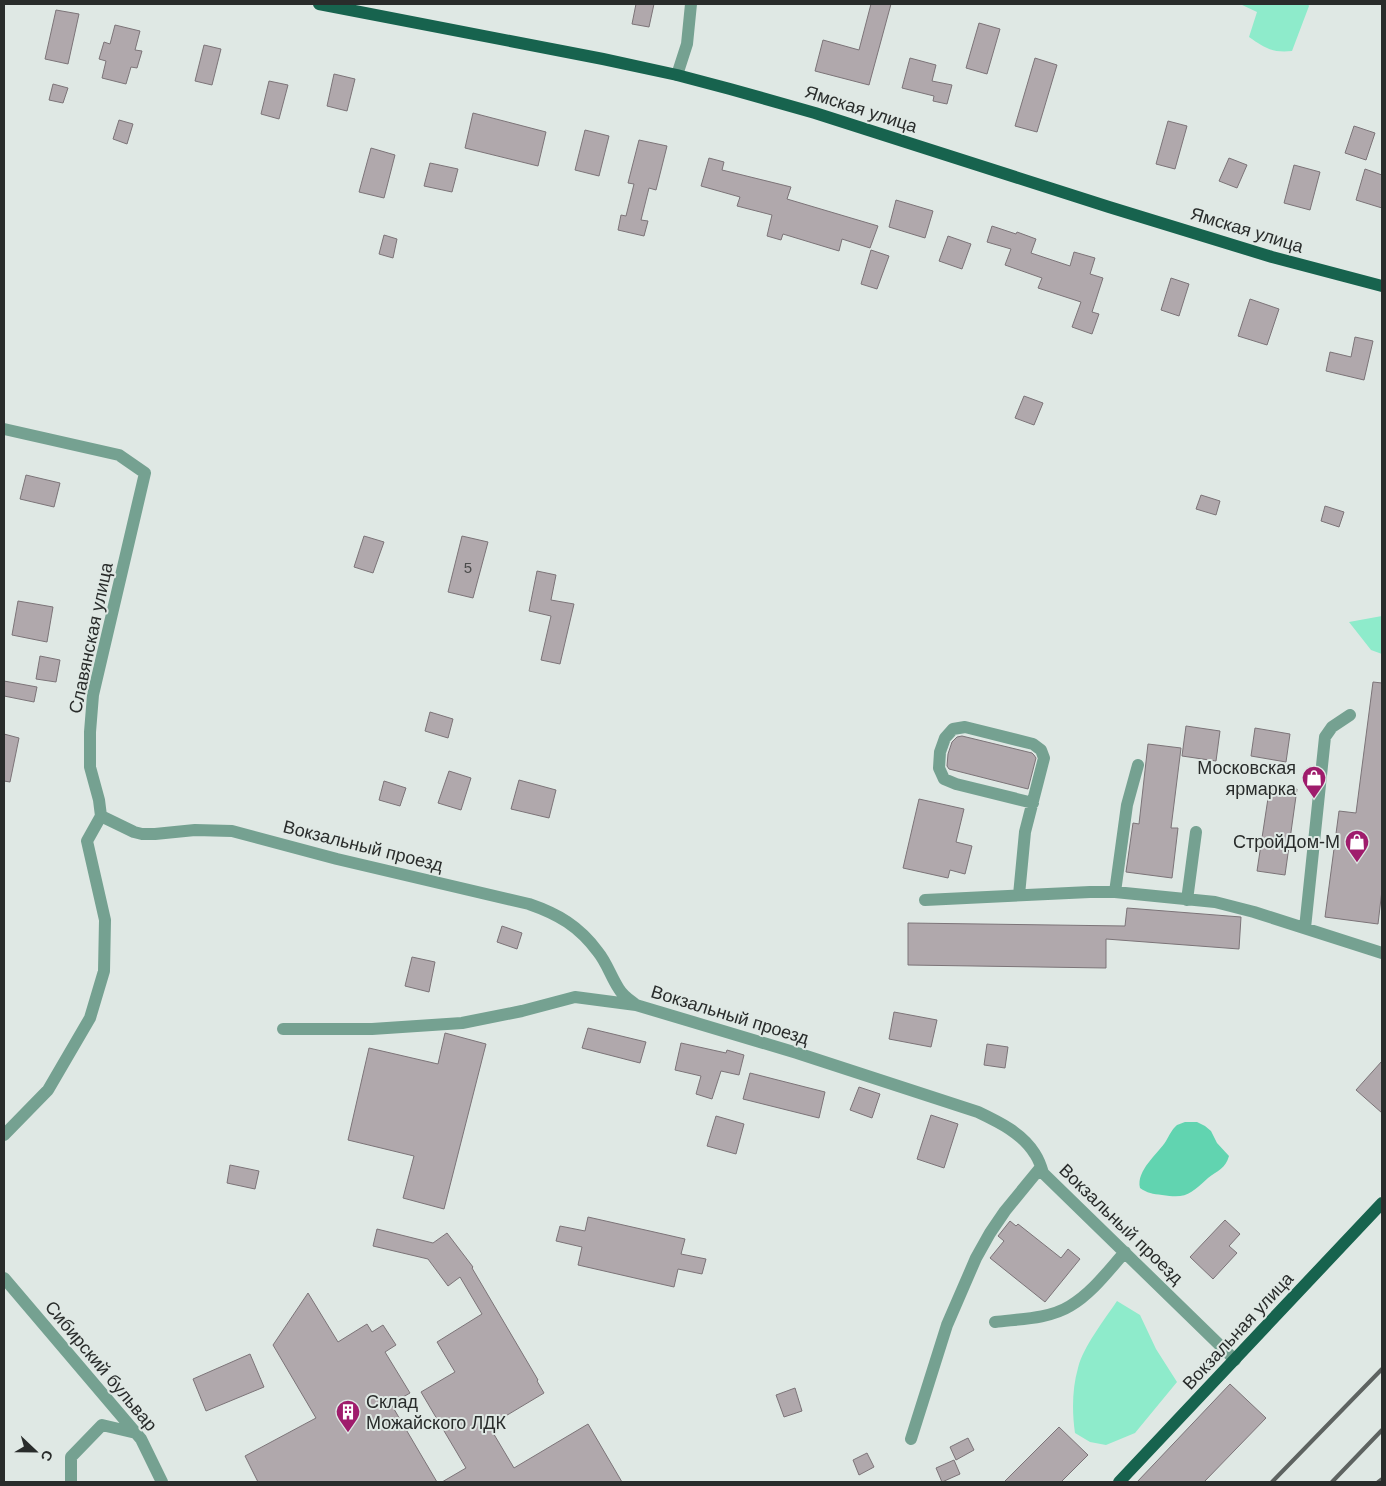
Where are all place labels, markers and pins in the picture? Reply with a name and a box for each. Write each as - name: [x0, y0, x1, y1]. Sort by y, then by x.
- place label: Московская ярмарка: [1197, 758, 1297, 799]
- shop icon: Московская ярмарка: [1301, 765, 1327, 799]
- shop icon: СтройДом-М: [1344, 829, 1370, 863]
- place label: СтройДом-М: [1233, 832, 1340, 852]
- place label: Склад Можайского ЛДК: [366, 1392, 506, 1433]
- building icon: Склад Можайского ЛДК: [335, 1399, 361, 1433]

